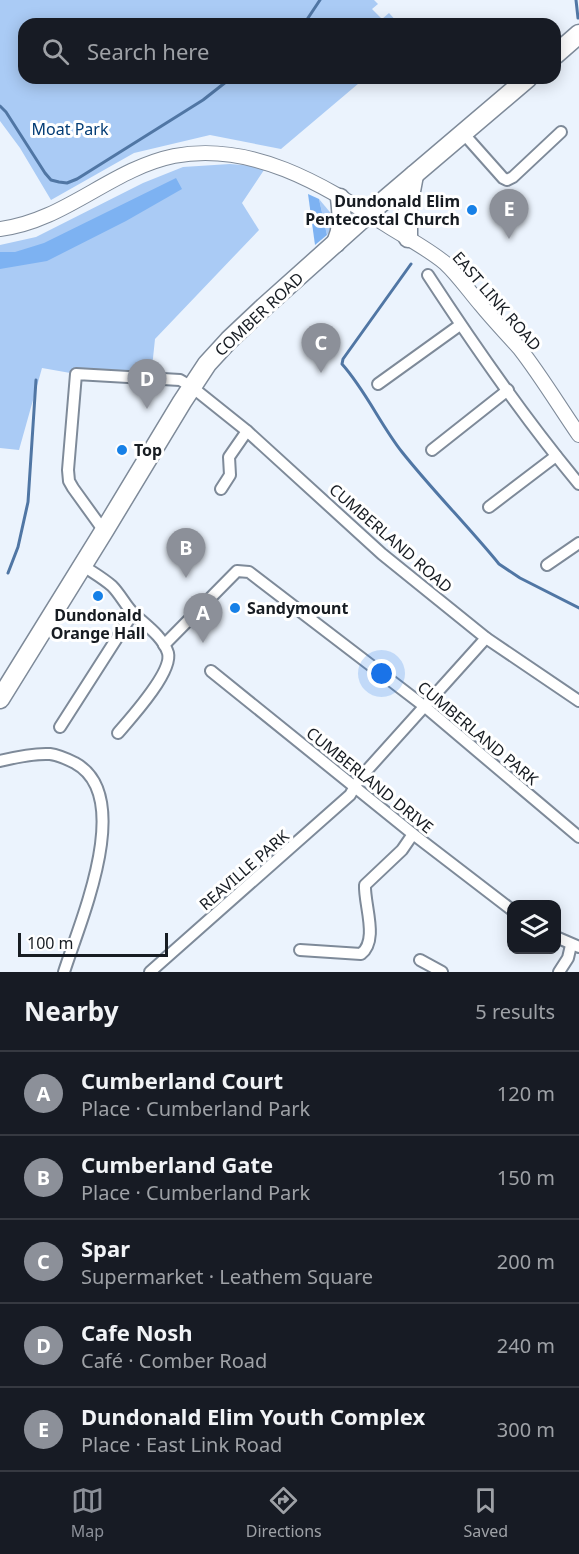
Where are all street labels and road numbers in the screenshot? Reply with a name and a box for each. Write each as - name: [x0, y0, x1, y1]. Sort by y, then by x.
- street label: EAST LINK ROAD: [448, 247, 546, 355]
- street label: COMBER ROAD: [210, 267, 308, 361]
- street label: CUMBERLAND ROAD: [325, 478, 457, 598]
- street label: CUMBERLAND PARK: [413, 676, 543, 790]
- street label: CUMBERLAND DRIVE: [302, 722, 438, 838]
- street label: REAVILLE PARK: [194, 825, 294, 915]

